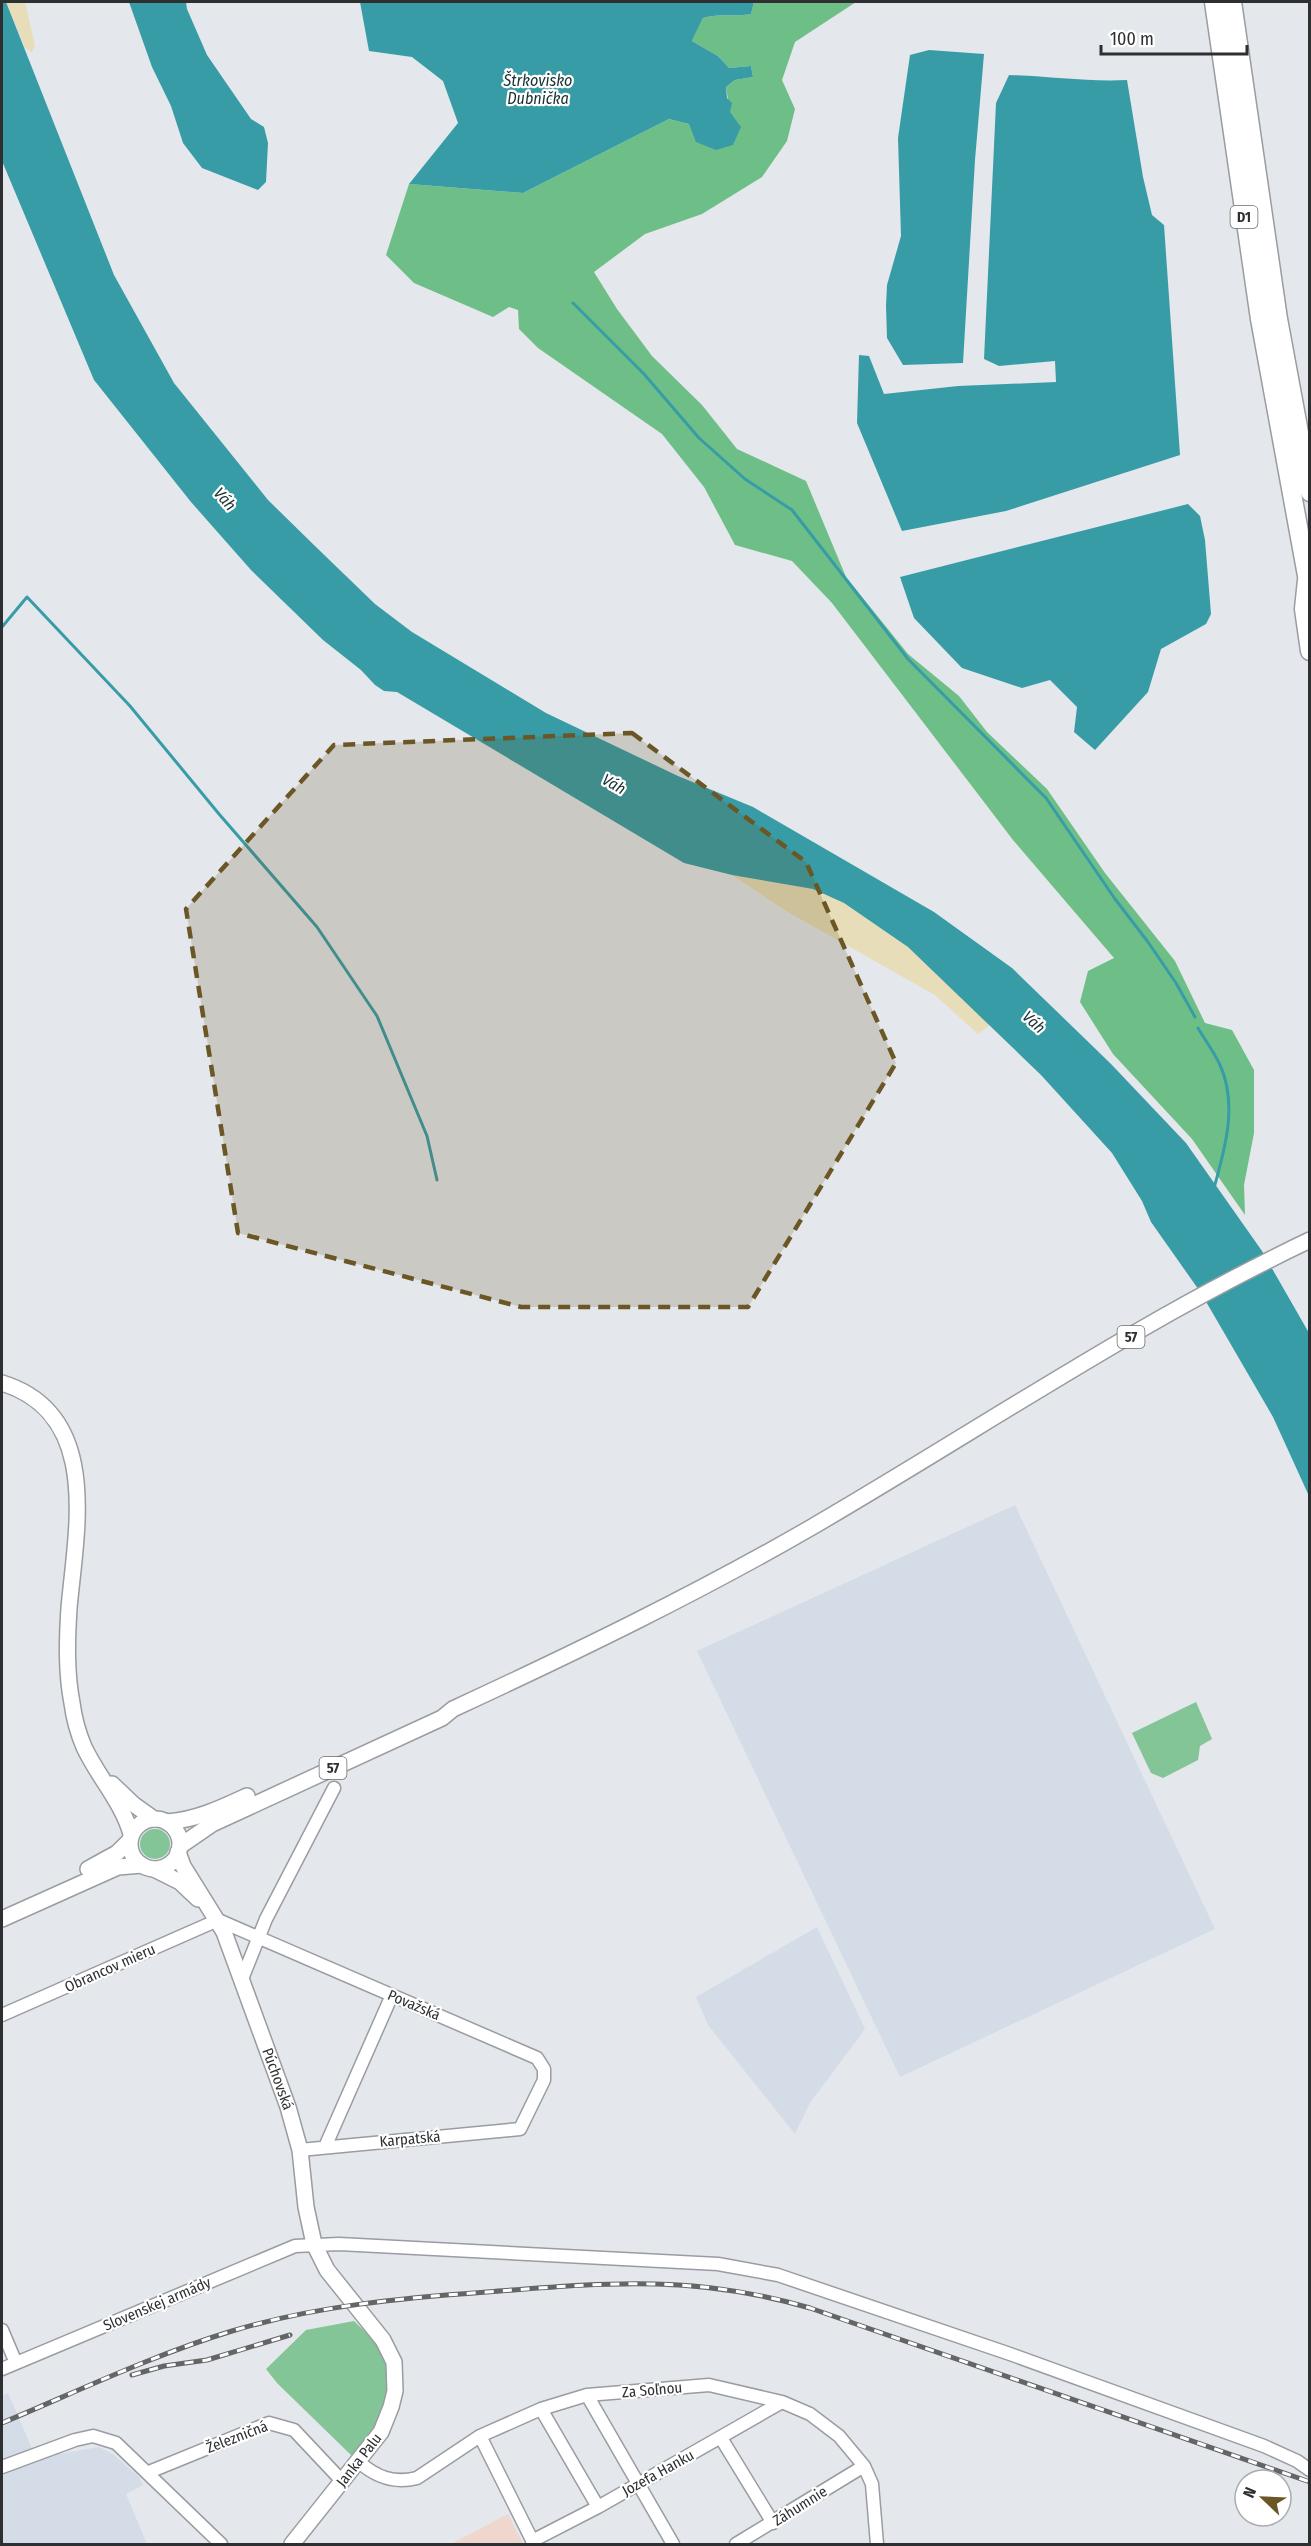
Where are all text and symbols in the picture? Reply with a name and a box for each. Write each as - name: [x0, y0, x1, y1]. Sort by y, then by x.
- scale bar: [1101, 18, 1246, 56]
- text: 100 m: [1110, 28, 1154, 50]
- water label: Štrkovisko Dubnička: [503, 70, 573, 108]
- road number: D1: [1230, 206, 1258, 228]
- water label: Váh: [210, 484, 240, 514]
- water label: Váh: [599, 770, 629, 798]
- water label: Váh: [1019, 1007, 1049, 1037]
- road number: 57: [1118, 1326, 1144, 1348]
- road number: 57: [320, 1757, 346, 1779]
- street label: Obrancov mieru: [62, 1940, 158, 1996]
- street label: Považská: [385, 1986, 443, 2024]
- street label: Púchovská: [258, 2045, 297, 2112]
- street label: Karpatská: [379, 2127, 441, 2151]
- street label: Slovenskej armády: [100, 2273, 214, 2335]
- street label: Za Soľnou: [621, 2378, 683, 2402]
- street label: Železničná: [204, 2417, 270, 2457]
- street label: Janka Palu: [332, 2430, 386, 2490]
- street label: Jozefa Hanku: [619, 2446, 697, 2500]
- north arrow: [1233, 2468, 1293, 2528]
- street label: Záhumnie: [770, 2482, 830, 2530]
- text: N: [1239, 2484, 1260, 2500]

